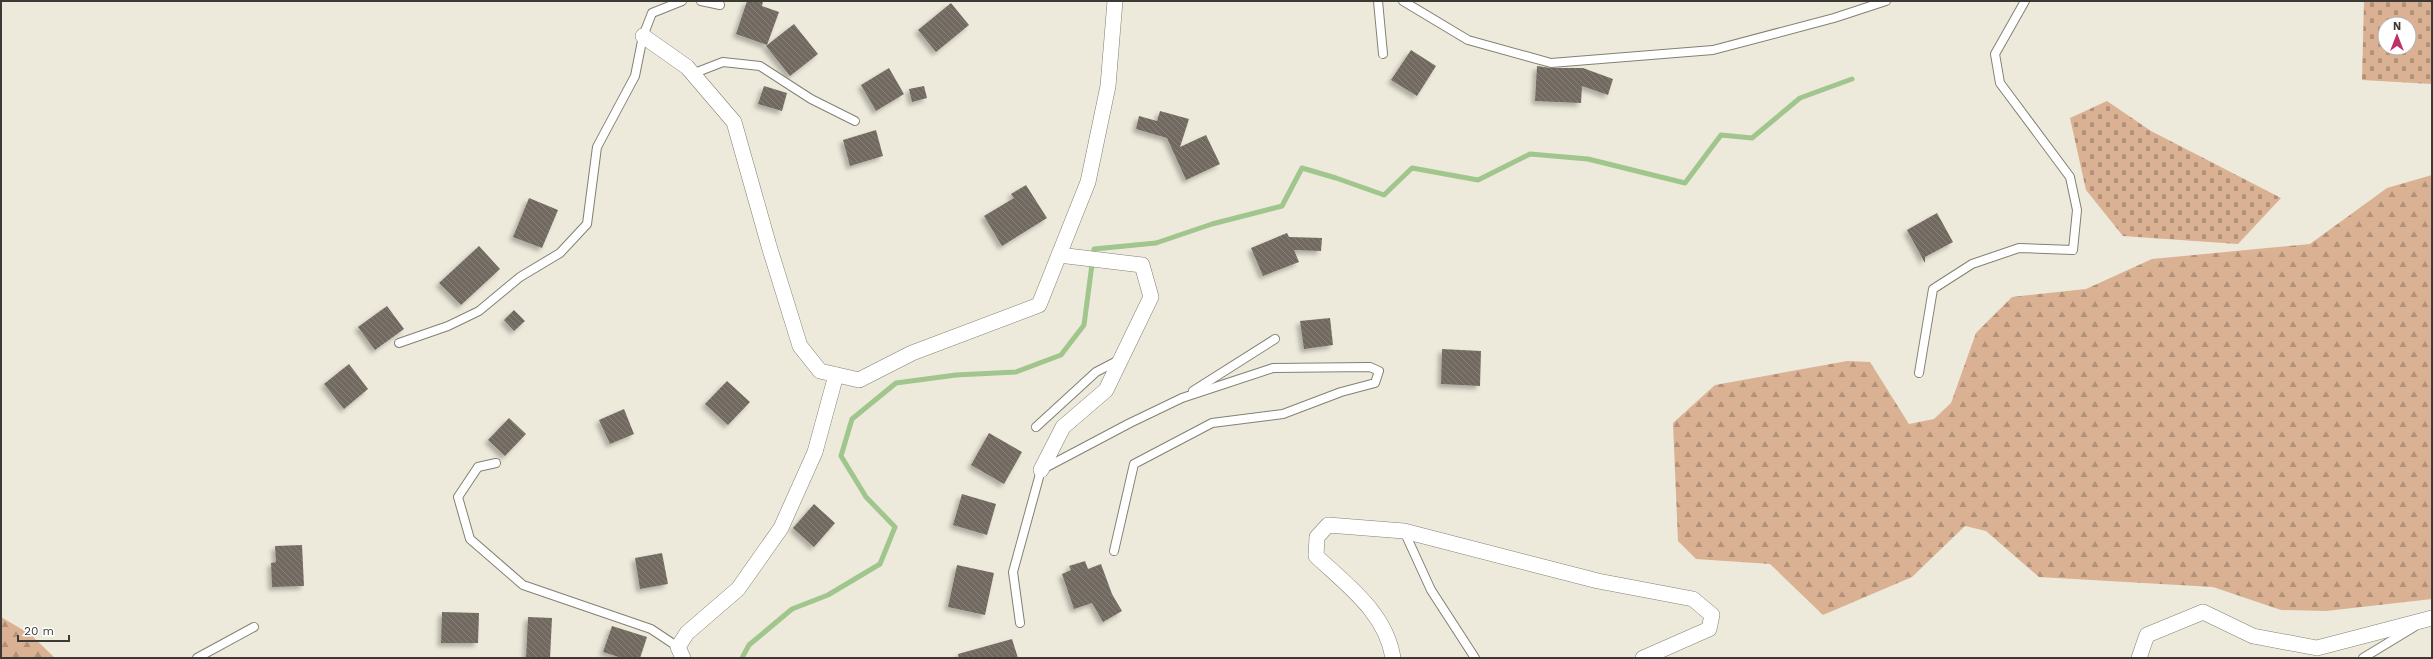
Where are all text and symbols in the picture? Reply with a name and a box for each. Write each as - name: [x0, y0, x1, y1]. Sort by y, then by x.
- north arrow: [2377, 16, 2417, 56]
- text: N: [2393, 20, 2401, 33]
- scale bar: [18, 617, 69, 643]
- text: 20 m: [24, 624, 54, 638]

